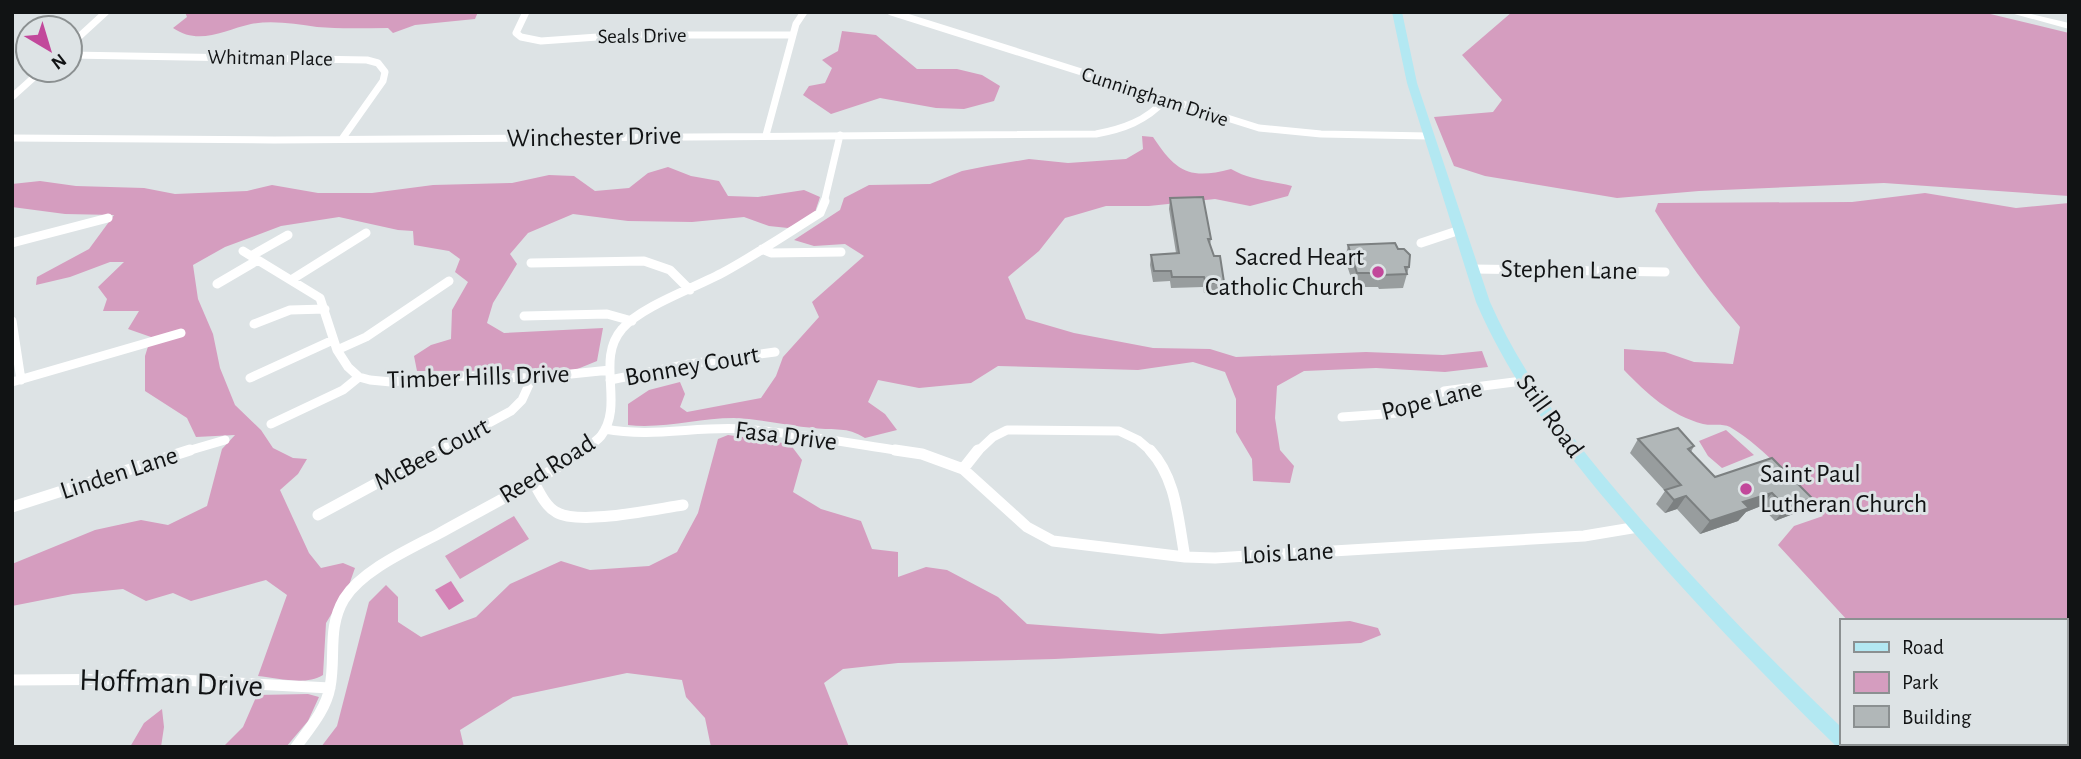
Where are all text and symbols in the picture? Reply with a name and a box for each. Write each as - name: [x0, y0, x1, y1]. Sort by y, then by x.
- north arrow: [14, 14, 84, 84]
- street label: Seals Drive: [597, 25, 687, 47]
- street label: Whitman Place: [207, 46, 333, 70]
- text: N: [47, 50, 70, 73]
- street label: Cunningham Drive: [1079, 63, 1231, 131]
- street label: Winchester Drive: [506, 122, 682, 152]
- place label: Sacred Heart Catholic Church: [1205, 244, 1364, 300]
- street label: Stephen Lane: [1500, 256, 1638, 284]
- marker: Sacred Heart Catholic Church: [1370, 264, 1386, 280]
- street label: Bonney Court: [623, 341, 761, 391]
- street label: Timber Hills Drive: [386, 361, 570, 393]
- street label: Still Road: [1511, 370, 1589, 462]
- street label: Pope Lane: [1379, 375, 1485, 425]
- street label: McBee Court: [370, 413, 494, 495]
- street label: Fasa Drive: [734, 417, 838, 455]
- street label: Reed Road: [495, 430, 599, 508]
- street label: Linden Lane: [57, 442, 181, 504]
- place label: Saint Paul Lutheran Church: [1760, 461, 1927, 517]
- marker: Saint Paul Lutheran Church: [1738, 481, 1754, 497]
- street label: Lois Lane: [1242, 538, 1334, 568]
- legend: [1840, 619, 2067, 745]
- text: Road: [1902, 637, 1944, 658]
- street label: Hoffman Drive: [78, 664, 264, 702]
- text: Park: [1902, 672, 1939, 693]
- text: Building: [1902, 707, 1972, 728]

